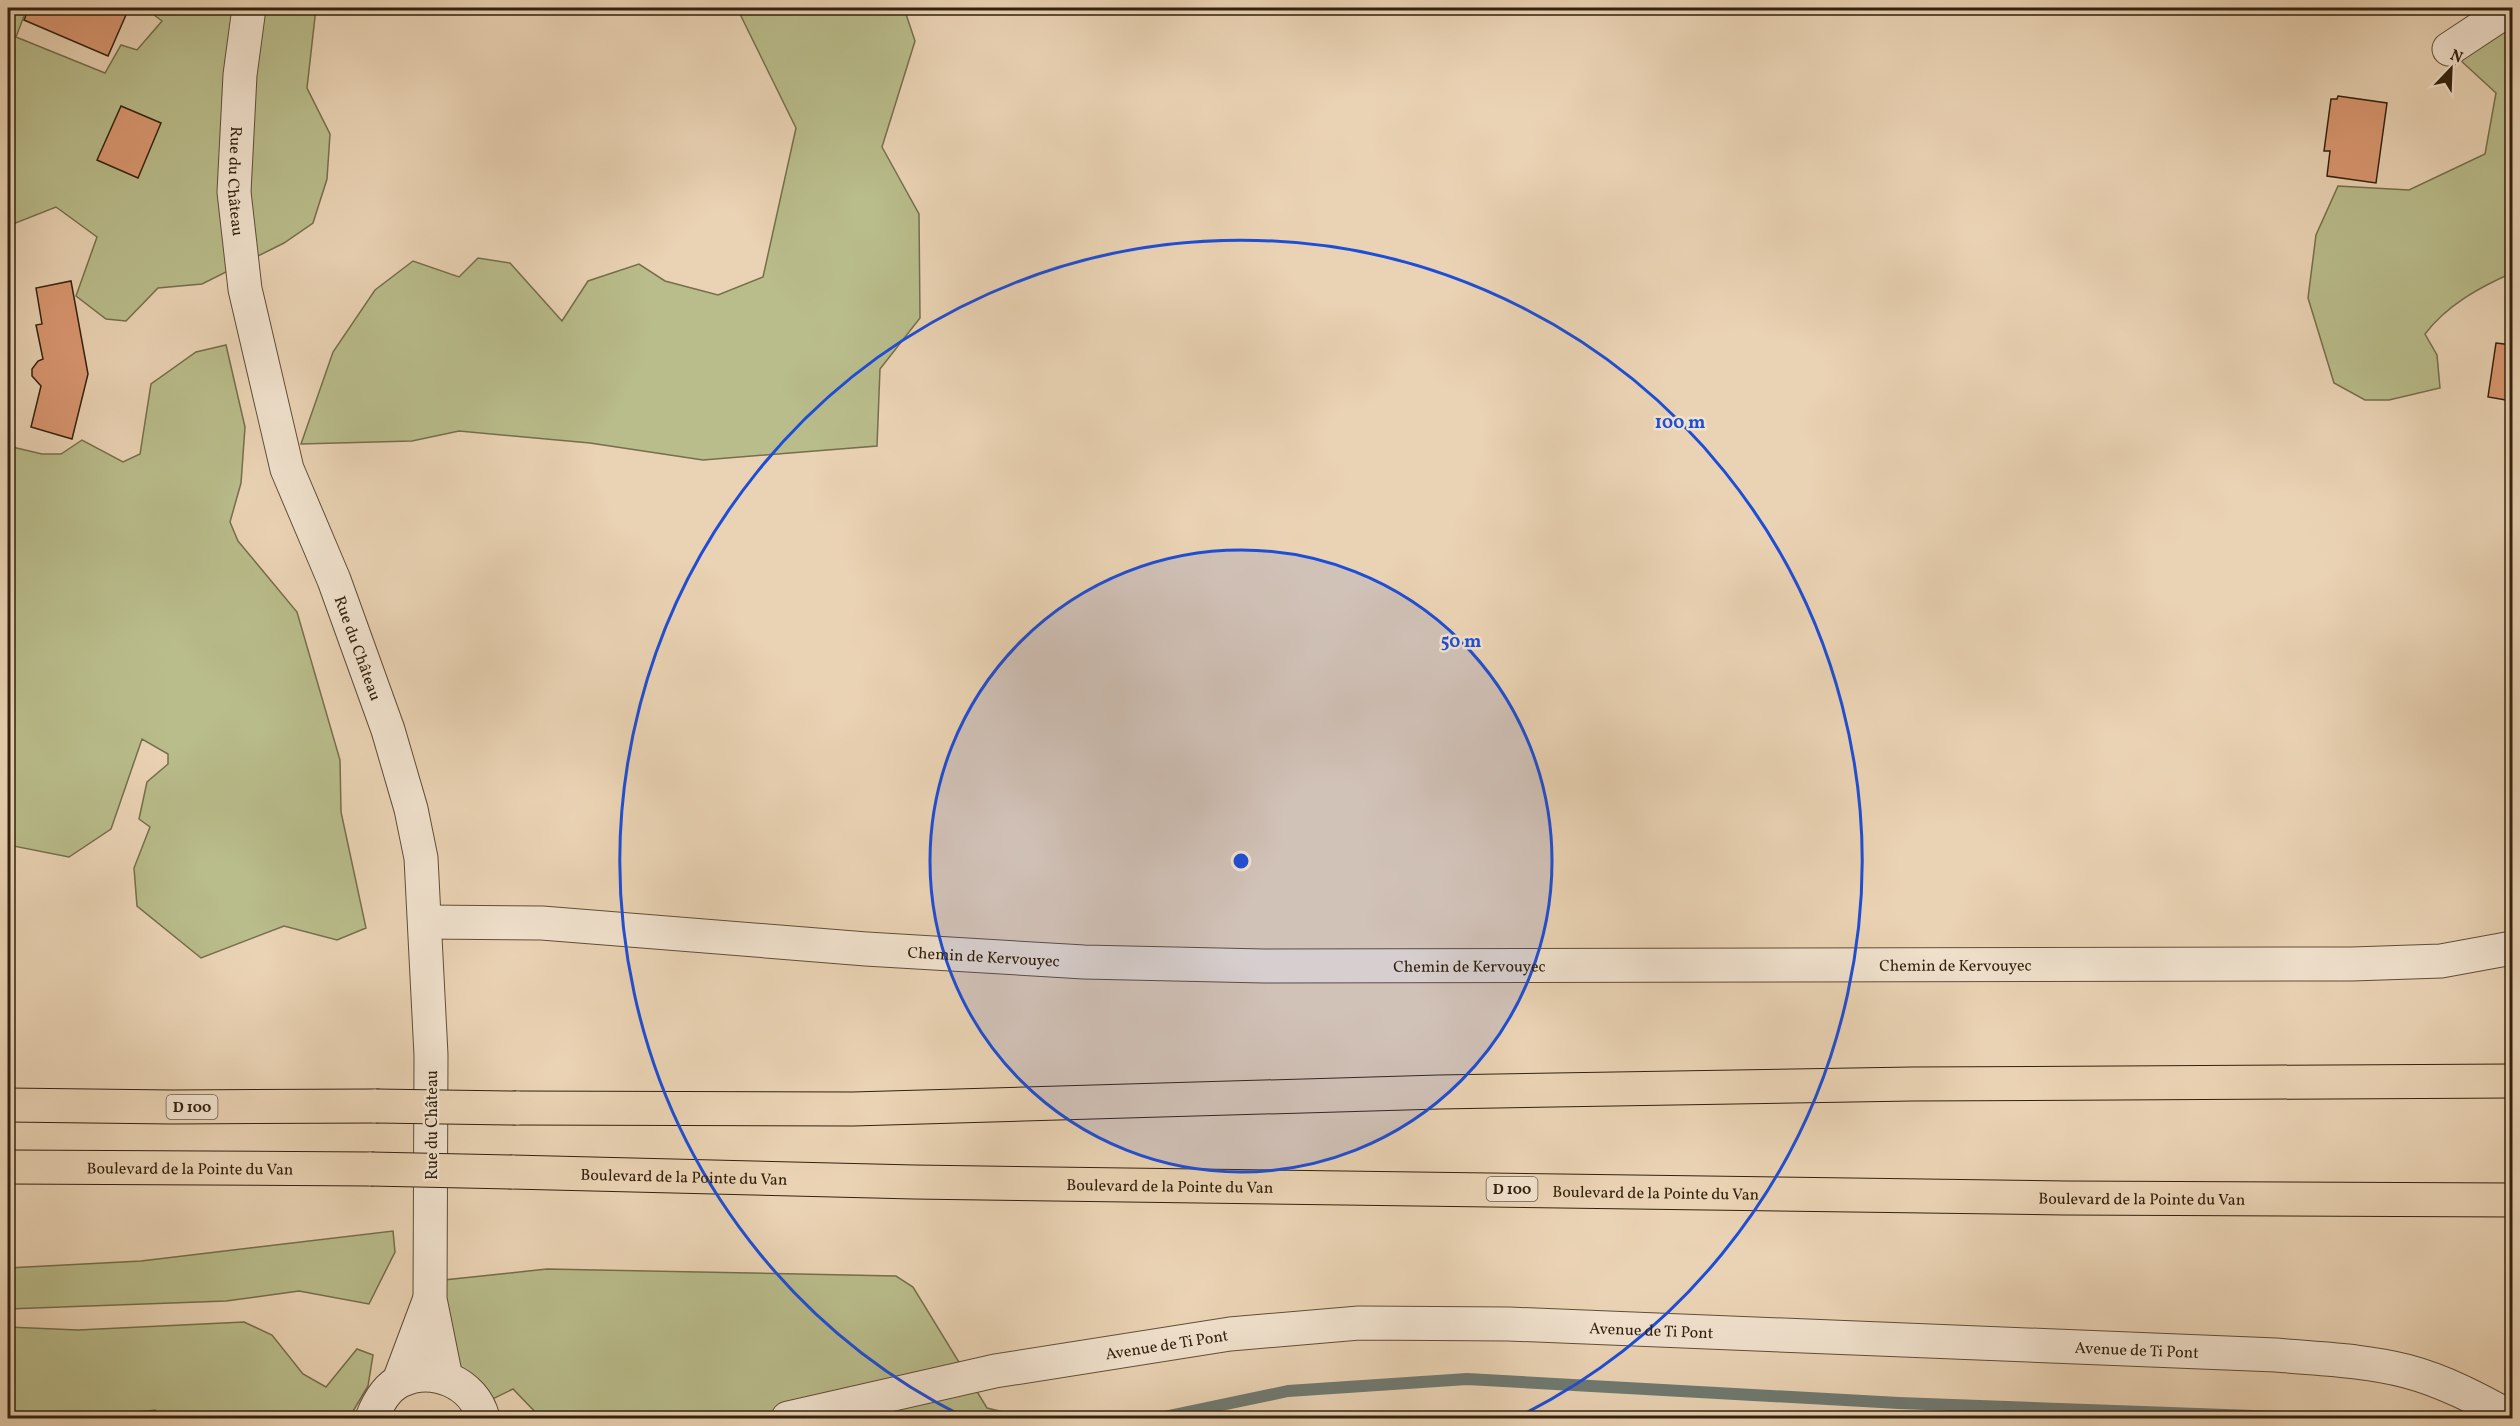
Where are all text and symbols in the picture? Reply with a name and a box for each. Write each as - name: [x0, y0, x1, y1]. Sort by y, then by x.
- north arrow: [2421, 39, 2481, 99]
- text: N: [2446, 45, 2466, 70]
- street label: Rue du Château: [221, 126, 248, 237]
- text: 100 m: [1655, 411, 1705, 436]
- street label: Rue du Château: [328, 593, 386, 704]
- text: 50 m: [1441, 630, 1481, 655]
- centre of rings: [1231, 851, 1251, 871]
- street label: Chemin de Kervouyec: [907, 943, 1060, 974]
- street label: Chemin de Kervouyec: [1393, 956, 1546, 979]
- street label: Chemin de Kervouyec: [1879, 956, 2032, 978]
- street label: Rue du Château: [422, 1070, 444, 1180]
- road number: D 100: [166, 1095, 218, 1119]
- street label: Boulevard de la Pointe du Van: [86, 1158, 294, 1182]
- street label: Boulevard de la Pointe du Van: [580, 1165, 788, 1192]
- street label: Boulevard de la Pointe du Van: [1066, 1175, 1273, 1200]
- road number: D 100: [1486, 1177, 1538, 1201]
- street label: Boulevard de la Pointe du Van: [1552, 1182, 1759, 1207]
- street label: Boulevard de la Pointe du Van: [2038, 1189, 2245, 1212]
- street label: Avenue de Ti Pont: [1589, 1318, 1714, 1345]
- street label: Avenue de Ti Pont: [1104, 1325, 1230, 1366]
- street label: Avenue de Ti Pont: [2074, 1338, 2200, 1365]

